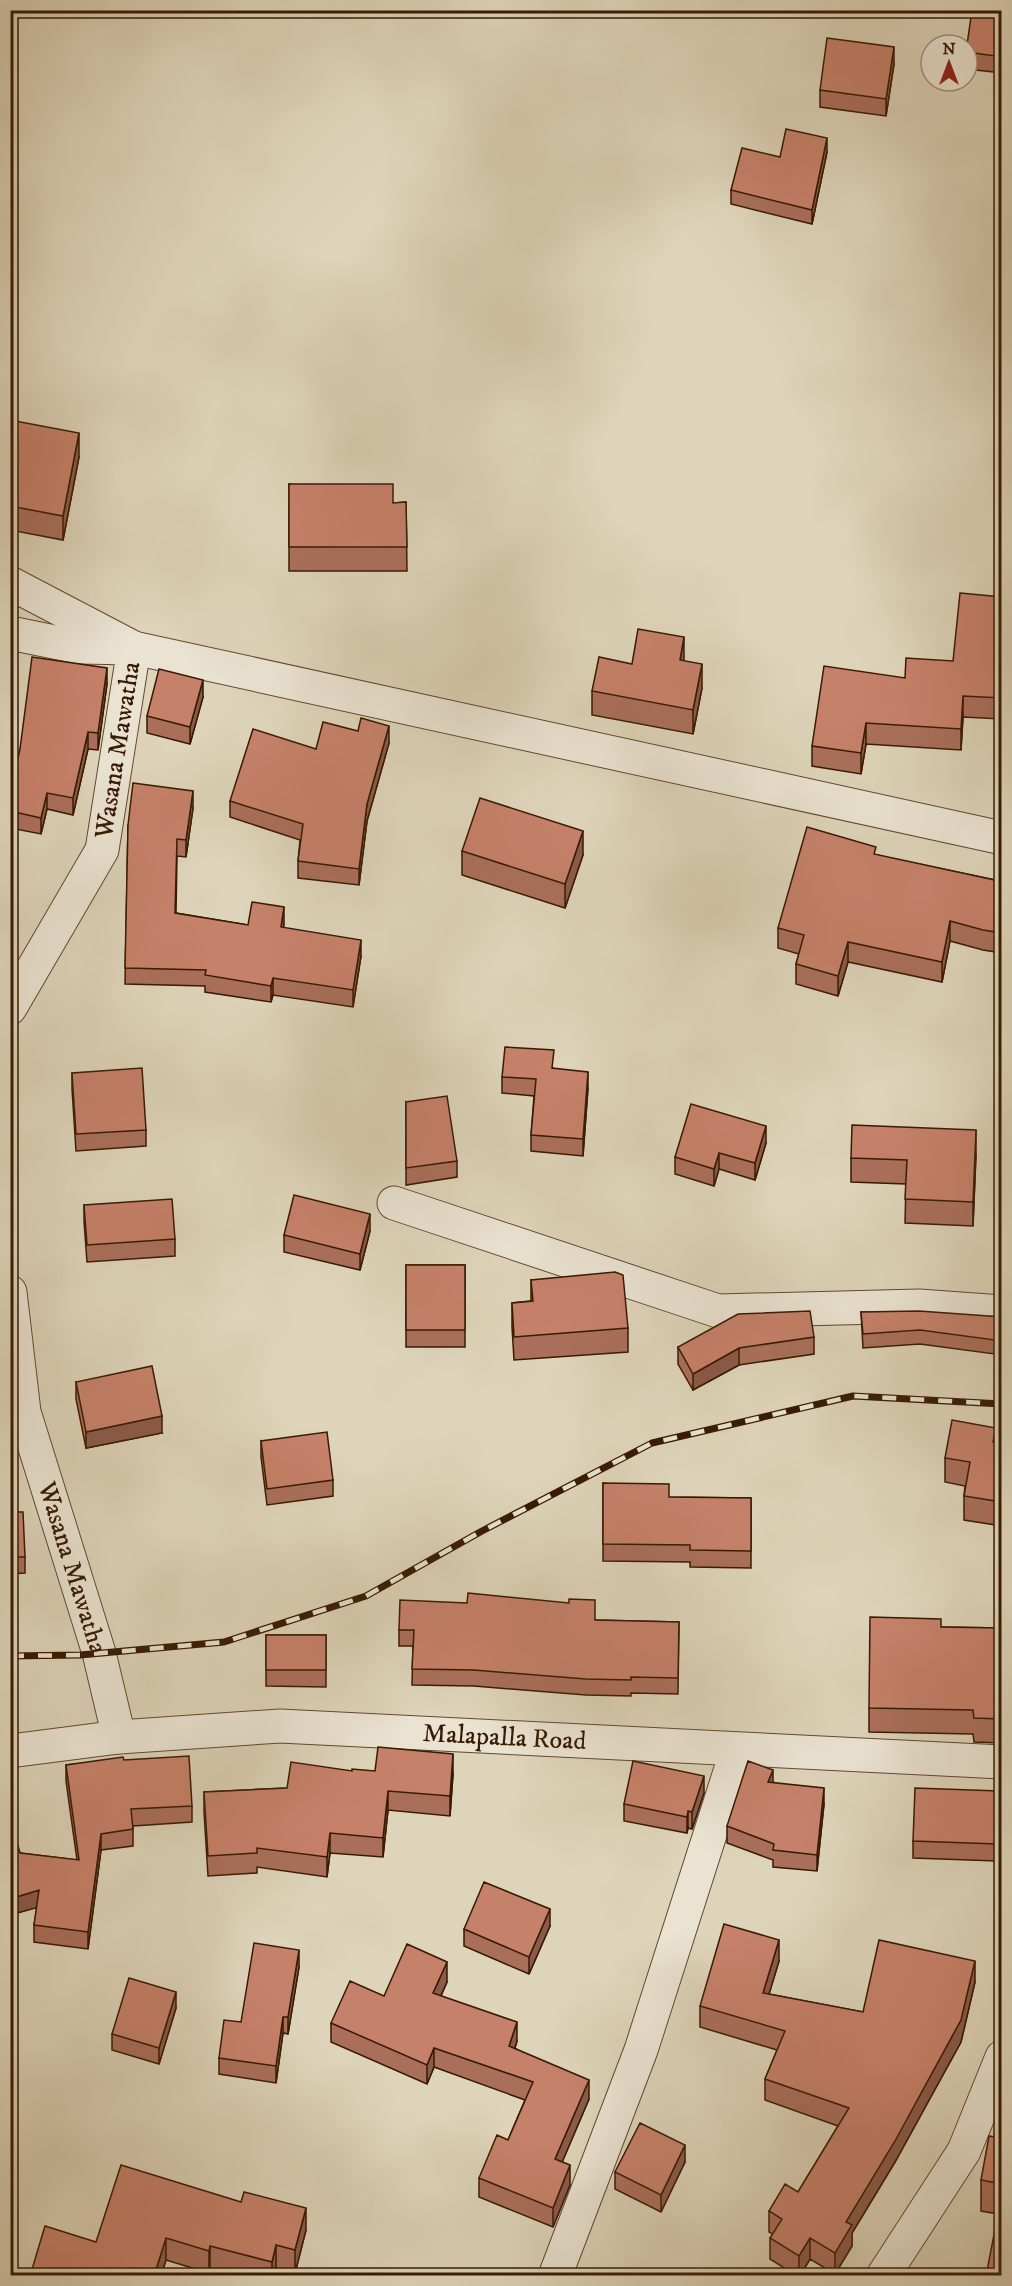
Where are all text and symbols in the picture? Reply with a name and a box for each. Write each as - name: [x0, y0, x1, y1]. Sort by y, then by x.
- north arrow: [919, 33, 979, 93]
- text: N: [942, 39, 956, 59]
- street label: Wasana Mawatha: [88, 659, 148, 842]
- street label: Wasana Mawatha: [30, 1477, 115, 1658]
- street label: Malapalla Road: [422, 1717, 587, 1758]

